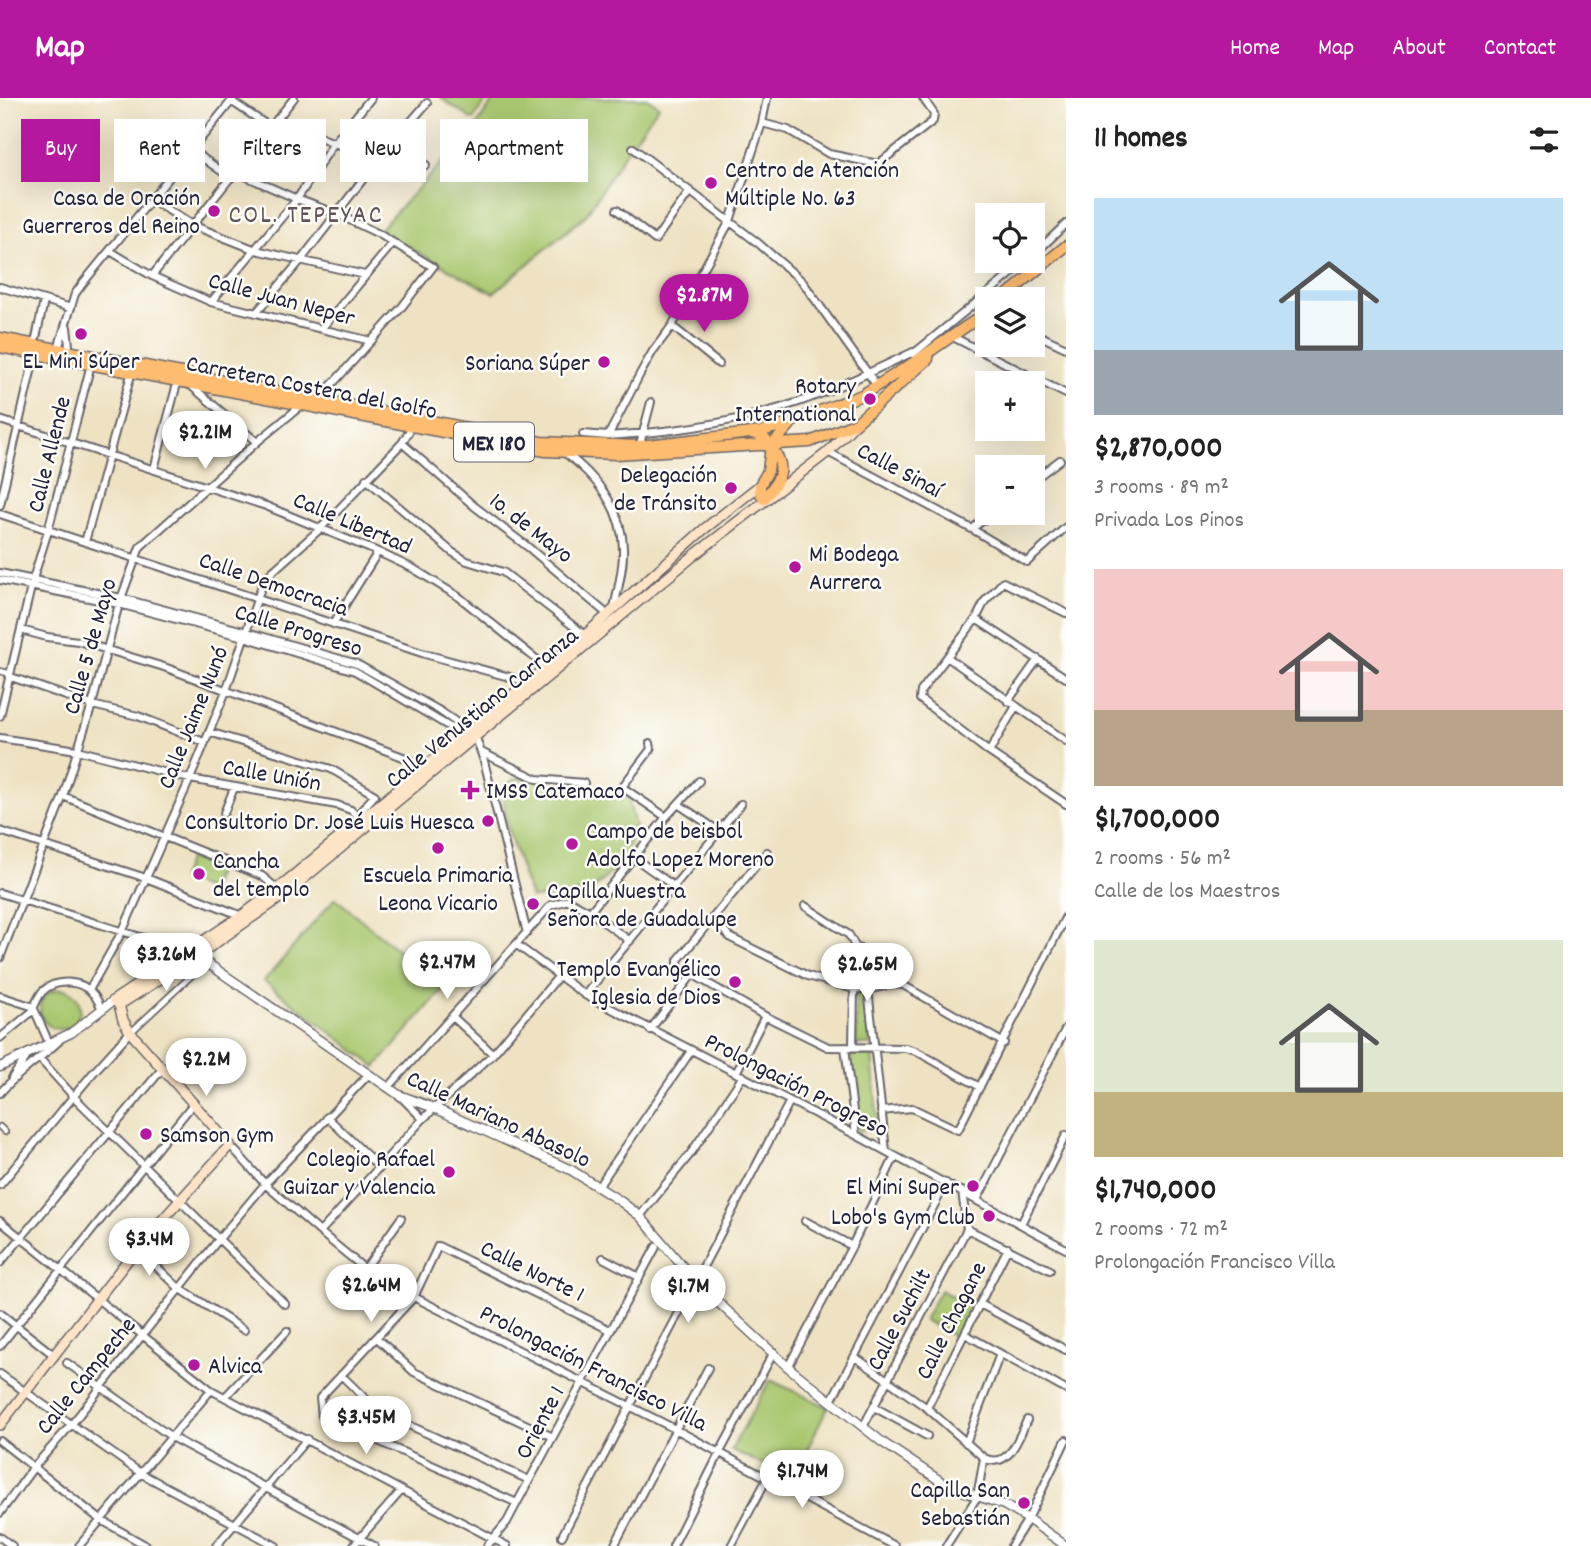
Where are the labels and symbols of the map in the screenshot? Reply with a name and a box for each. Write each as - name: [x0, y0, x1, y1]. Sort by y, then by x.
- place label: Centro de Atención Múltiple No. 63: [725, 155, 899, 217]
- marker: Centro de Atención Múltiple No. 63: [703, 175, 719, 191]
- place label: Casa de Oración Guerreros del Reino: [22, 183, 200, 245]
- district label: COL. TEPEYAC: [228, 198, 384, 235]
- marker: Casa de Oración Guerreros del Reino: [206, 203, 222, 219]
- street label: Calle Juan Neper: [204, 265, 358, 337]
- pin: $2.87M: [647, 274, 761, 334]
- marker: EL Mini Súper: [73, 326, 89, 342]
- place label: EL Mini Súper: [22, 346, 140, 380]
- street label: Carretera Costera del Golfo: [183, 348, 440, 430]
- place label: Soriana Súper: [465, 348, 590, 382]
- marker: Soriana Súper: [596, 354, 612, 370]
- place label: Rotary International: [735, 371, 857, 433]
- marker: Rotary International: [862, 391, 878, 407]
- street label: Calle Allende: [20, 393, 82, 516]
- pin: $2.21M: [148, 412, 262, 471]
- road number: MEX 180: [454, 422, 534, 462]
- street label: Calle Sinaí: [850, 435, 949, 509]
- place label: Delegación de Tránsito: [614, 460, 717, 522]
- marker: Delegación de Tránsito: [723, 480, 739, 496]
- street label: Calle Libertad: [287, 484, 416, 565]
- street label: 1o. de Mayo: [481, 486, 579, 573]
- place label: Mi Bodega Aurrera: [809, 539, 899, 601]
- street label: Calle Democracia: [194, 544, 353, 628]
- marker: Mi Bodega Aurrera: [787, 559, 803, 575]
- street label: Calle 5 de Mayo: [56, 575, 128, 719]
- street label: Calle Progreso: [230, 596, 366, 667]
- street label: Calle Venustiano Carranza: [379, 620, 587, 798]
- street label: Calle Jaime Nunó: [151, 642, 239, 795]
- street label: Calle Unión: [220, 752, 323, 802]
- place label: IMSS Catemaco: [486, 776, 625, 810]
- marker: IMSS Catemaco: [460, 780, 480, 800]
- place label: Consultorio Dr. José Luis Huesca: [185, 807, 475, 841]
- marker: Consultorio Dr. José Luis Huesca: [480, 813, 496, 829]
- place label: Campo de beisbol Adolfo Lopez Moreno: [586, 816, 774, 878]
- marker: Campo de beisbol Adolfo Lopez Moreno: [564, 836, 580, 852]
- marker: Escuela Primaria Leona Vicario: [430, 840, 446, 856]
- place label: Cancha del templo: [213, 846, 309, 908]
- place label: Escuela Primaria Leona Vicario: [363, 860, 514, 922]
- marker: Cancha del templo: [191, 866, 207, 882]
- place label: Capilla Nuestra Señora de Guadalupe: [547, 876, 737, 938]
- marker: Capilla Nuestra Señora de Guadalupe: [525, 896, 541, 912]
- pin: $3.26M: [109, 934, 223, 993]
- pin: $2.47M: [390, 942, 504, 1001]
- pin: $2.65M: [810, 944, 924, 1003]
- place label: Templo Evangélico Iglesia de Dios: [557, 954, 721, 1016]
- marker: Templo Evangélico Iglesia de Dios: [727, 974, 743, 990]
- street label: Prolongación Progreso: [698, 1026, 893, 1148]
- pin: $2.2M: [157, 1038, 255, 1098]
- street label: Calle Mariano Abasolo: [400, 1063, 595, 1178]
- place label: Samson Gym: [160, 1120, 274, 1154]
- marker: Samson Gym: [138, 1126, 154, 1142]
- place label: Colegio Rafael Guizar y Valencia: [283, 1144, 436, 1206]
- marker: Colegio Rafael Guizar y Valencia: [441, 1164, 457, 1180]
- place label: El Mini Super: [846, 1172, 959, 1206]
- marker: El Mini Super: [965, 1178, 981, 1194]
- place label: Lobo's Gym Club: [831, 1202, 975, 1236]
- marker: Lobo's Gym Club: [981, 1208, 997, 1224]
- pin: $3.4M: [100, 1218, 198, 1278]
- street label: Calle Norte 1: [474, 1233, 590, 1313]
- street label: Calle Chagane: [908, 1257, 997, 1386]
- street label: Calle Suchilt: [860, 1263, 942, 1377]
- pin: $2.64M: [314, 1264, 428, 1324]
- pin: $1.7M: [639, 1266, 737, 1325]
- street label: Prolongación Francisco Villa: [473, 1297, 713, 1442]
- street label: Calle Campeche: [29, 1311, 146, 1443]
- place label: Alvica: [208, 1351, 263, 1385]
- marker: Alvica: [186, 1357, 202, 1373]
- street label: Oriente 1: [508, 1381, 575, 1466]
- pin: $3.45M: [309, 1396, 423, 1456]
- pin: $1.74M: [745, 1450, 859, 1510]
- place label: Capilla San Sebastián: [910, 1475, 1010, 1537]
- marker: Capilla San Sebastián: [1016, 1495, 1032, 1511]

